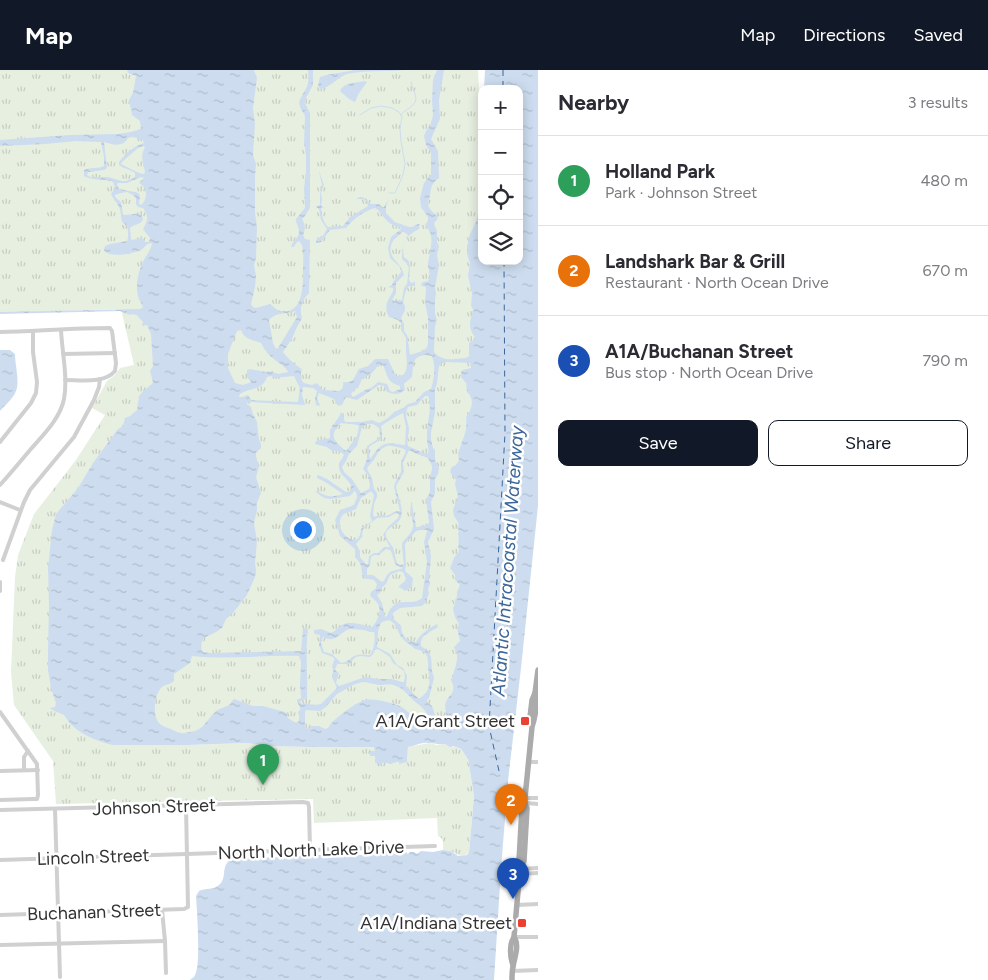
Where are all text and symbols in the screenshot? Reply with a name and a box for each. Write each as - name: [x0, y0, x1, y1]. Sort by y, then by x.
- text: Map: [25, 21, 73, 50]
- text: Map: [740, 24, 775, 46]
- text: Directions: [803, 24, 885, 46]
- text: Saved: [913, 24, 963, 46]
- map controls: [478, 85, 523, 265]
- button: +: [478, 85, 523, 130]
- text: Nearby: [558, 90, 629, 115]
- text: 3 results: [908, 93, 968, 112]
- button: −: [478, 130, 523, 175]
- text: Holland Park: [605, 160, 715, 183]
- text: 1: [571, 171, 577, 190]
- text: 480 m: [920, 171, 968, 190]
- button: locate: [478, 175, 523, 220]
- text: Park · Johnson Street: [605, 183, 757, 202]
- button: layers: [478, 220, 523, 265]
- text: Landshark Bar & Grill: [605, 250, 785, 273]
- text: 2: [569, 261, 579, 280]
- text: 670 m: [923, 261, 968, 280]
- text: Restaurant · North Ocean Drive: [605, 273, 829, 292]
- text: A1A/Buchanan Street: [605, 340, 793, 363]
- text: 3: [570, 351, 578, 370]
- text: 790 m: [923, 351, 968, 370]
- text: Bus stop · North Ocean Drive: [605, 363, 813, 382]
- button: Save: [558, 420, 758, 466]
- button: Share: [768, 420, 968, 466]
- water label: Atlantic Intracoastal Waterway: [486, 424, 529, 698]
- your location: [290, 517, 316, 543]
- place label: A1A/Grant Street: [376, 710, 515, 732]
- marker: A1A/Grant Street: [519, 715, 531, 727]
- pin: 1: [247, 744, 279, 785]
- pin: 2: [495, 784, 527, 825]
- street label: Johnson Street: [92, 794, 216, 820]
- street label: North North Lake Drive: [217, 836, 405, 864]
- street label: Lincoln Street: [36, 844, 150, 870]
- pin: 3: [497, 858, 529, 899]
- street label: Buchanan Street: [27, 899, 162, 925]
- place label: A1A/Indiana Street: [360, 912, 512, 934]
- marker: A1A/Indiana Street: [516, 917, 528, 929]

